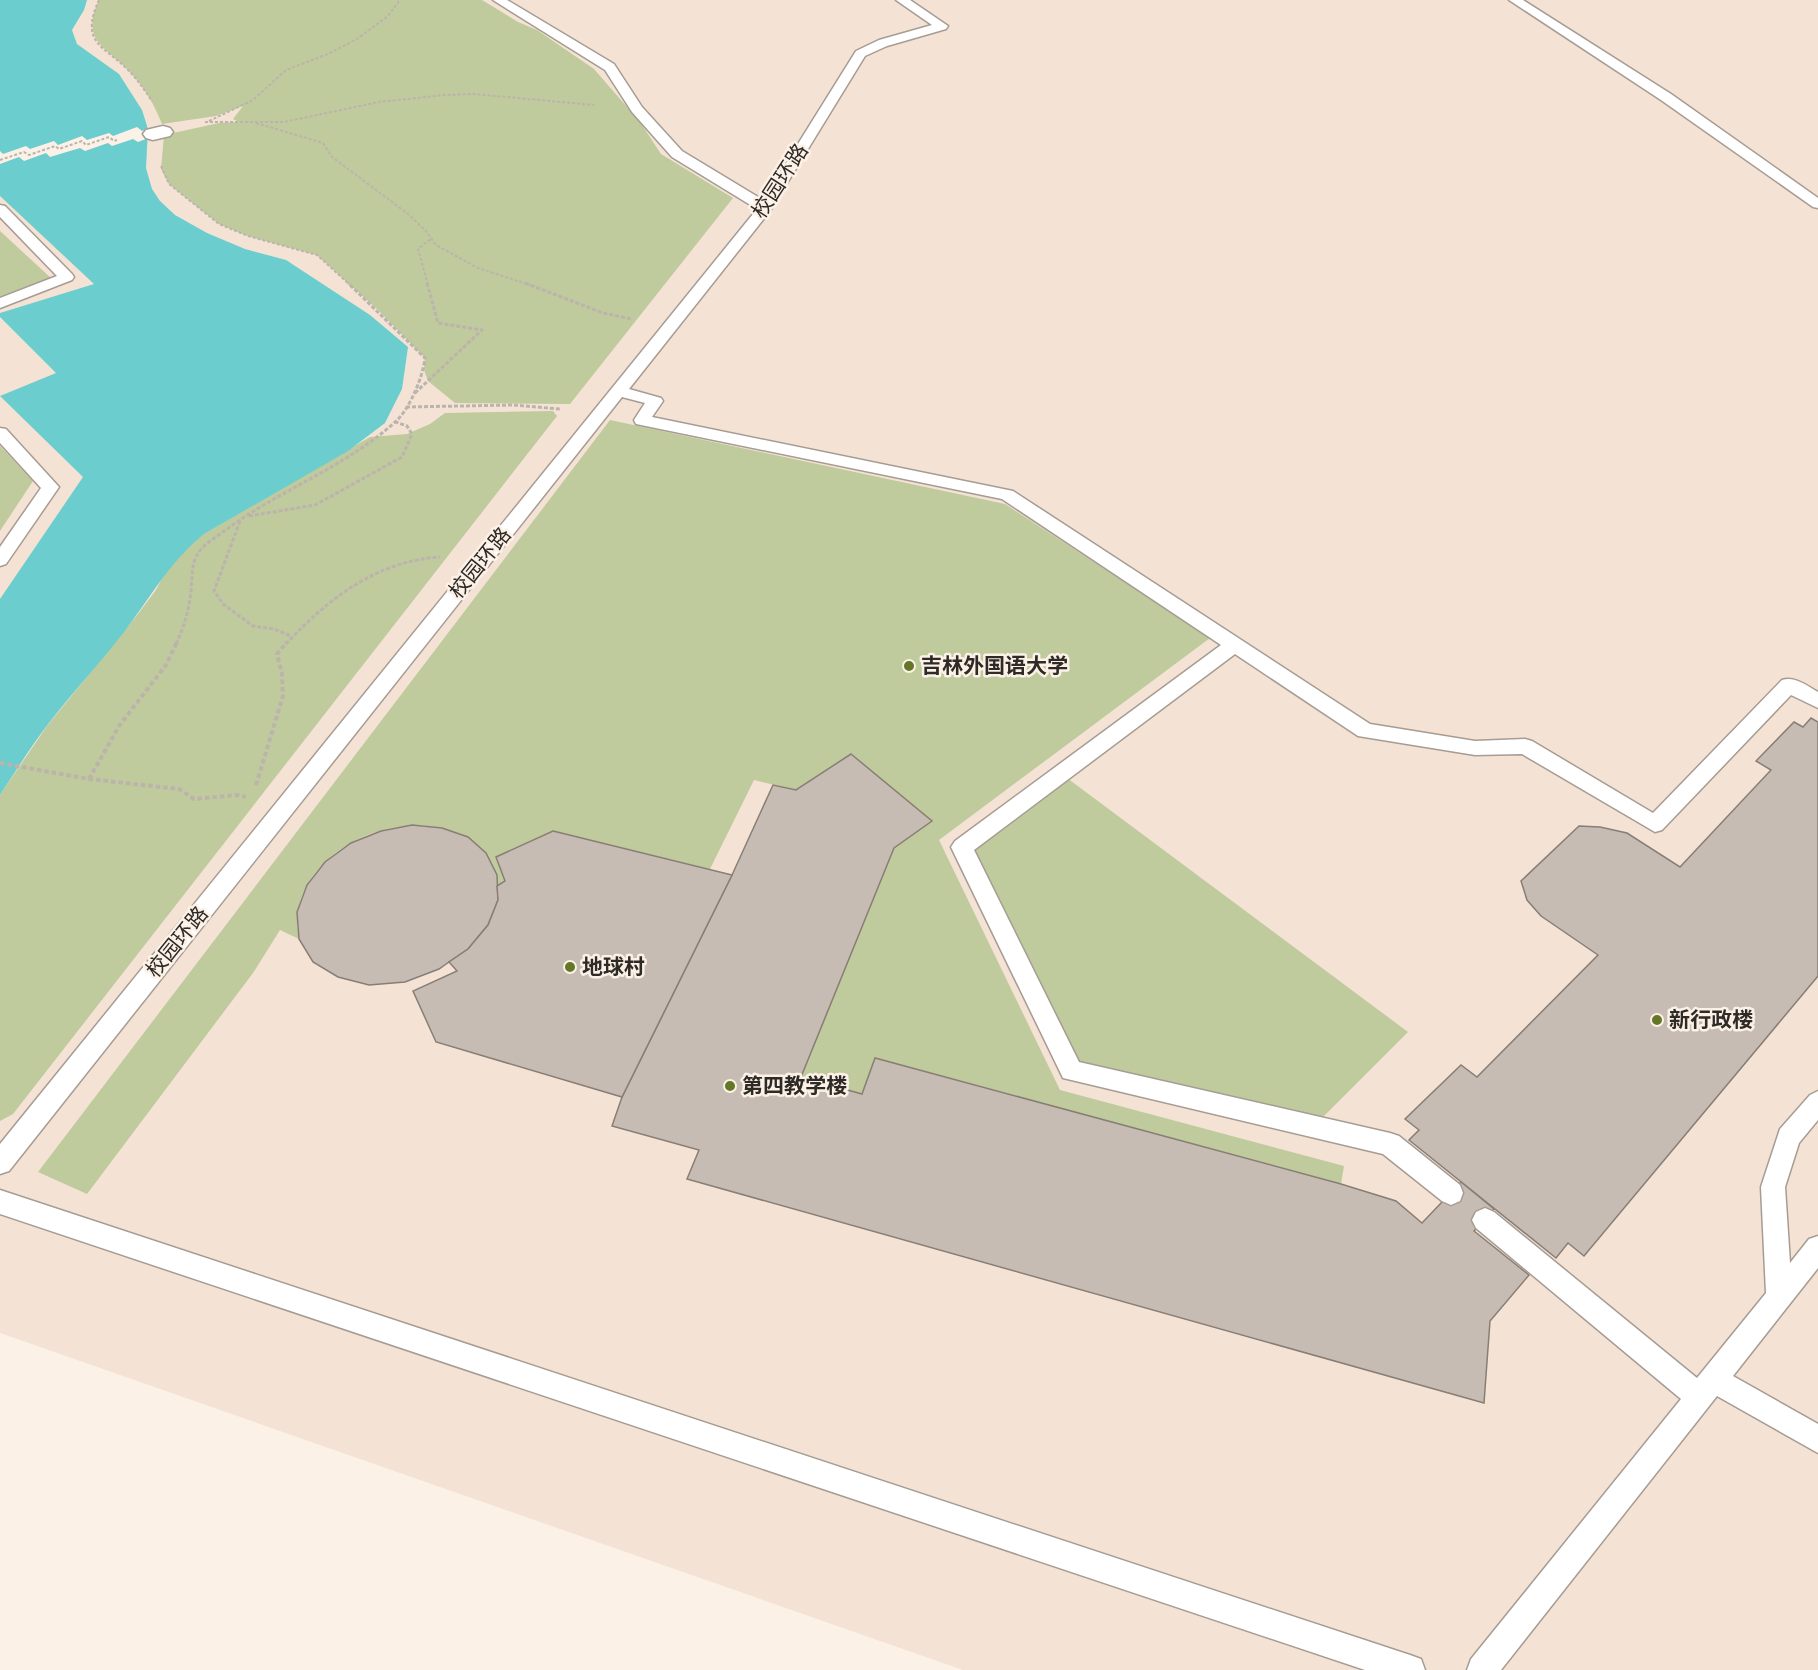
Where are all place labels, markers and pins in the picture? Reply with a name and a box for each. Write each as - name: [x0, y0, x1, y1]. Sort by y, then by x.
- place label: 吉林外国语大学: [921, 651, 1068, 681]
- marker: 吉林外国语大学: [902, 659, 916, 673]
- place label: 地球村: [582, 952, 645, 982]
- marker: 地球村: [563, 960, 577, 974]
- place label: 新行政楼: [1669, 1005, 1753, 1035]
- marker: 新行政楼: [1650, 1013, 1664, 1027]
- place label: 第四教学楼: [742, 1071, 847, 1101]
- marker: 第四教学楼: [723, 1079, 737, 1093]

